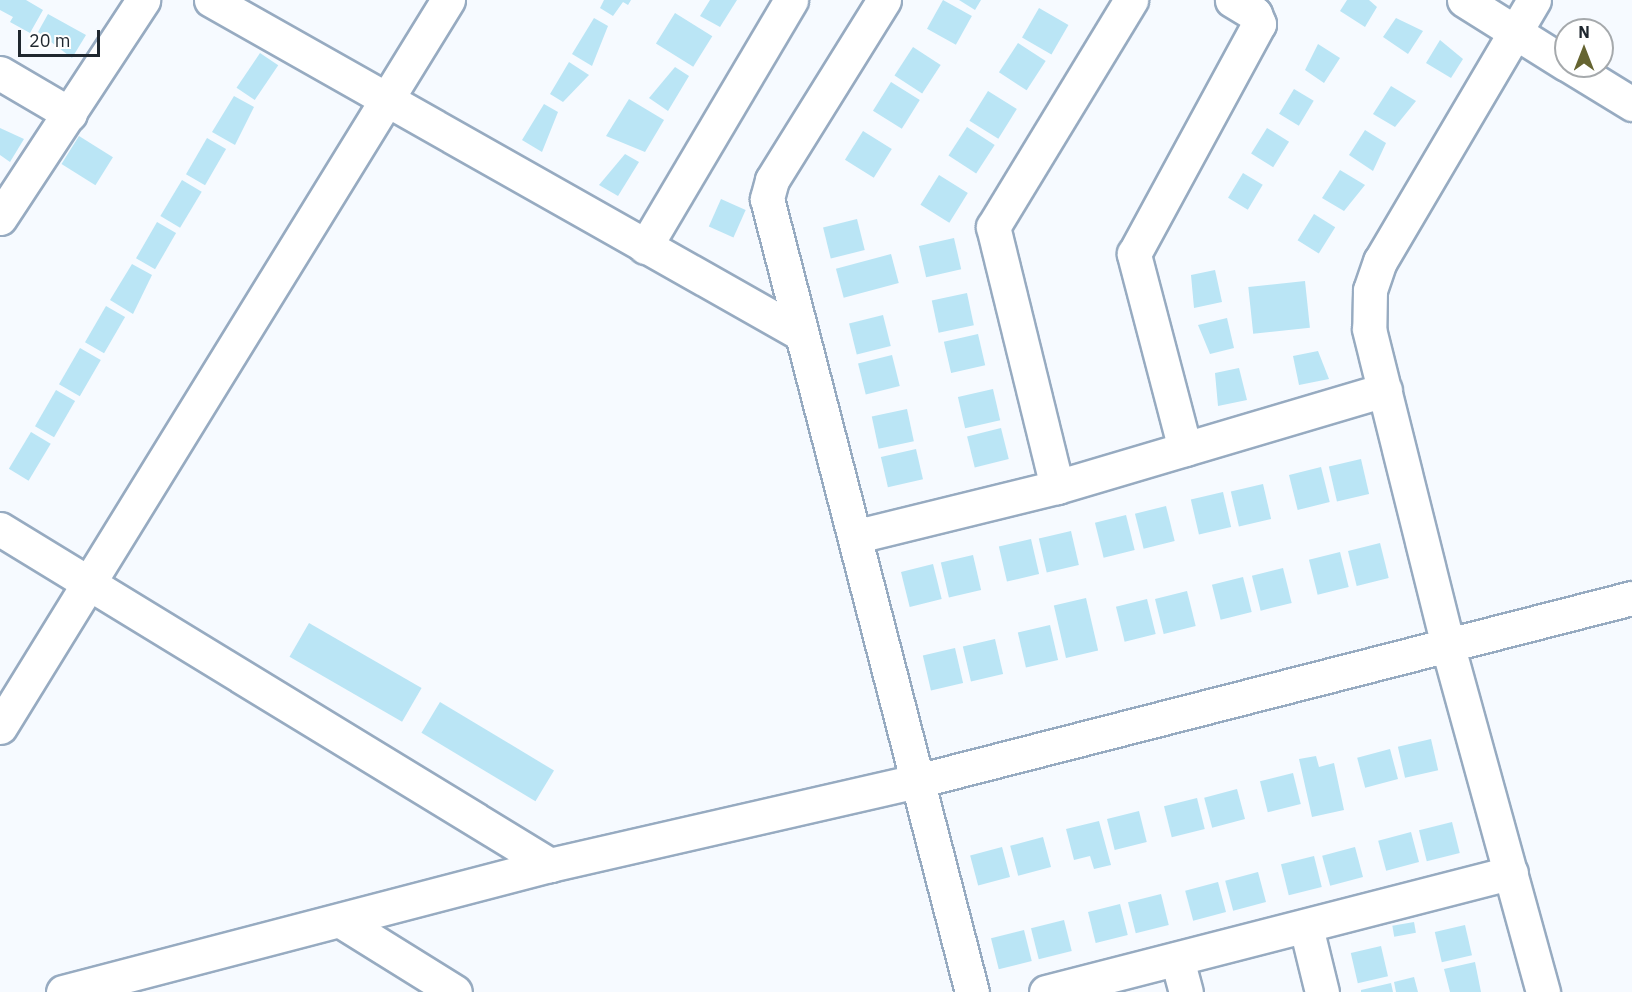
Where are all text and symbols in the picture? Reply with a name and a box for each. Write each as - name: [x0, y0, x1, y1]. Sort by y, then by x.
- scale bar: [21, 18, 104, 56]
- north arrow: [1554, 18, 1614, 78]
- text: N: [1578, 22, 1590, 42]
- text: 20 m: [29, 29, 71, 52]

